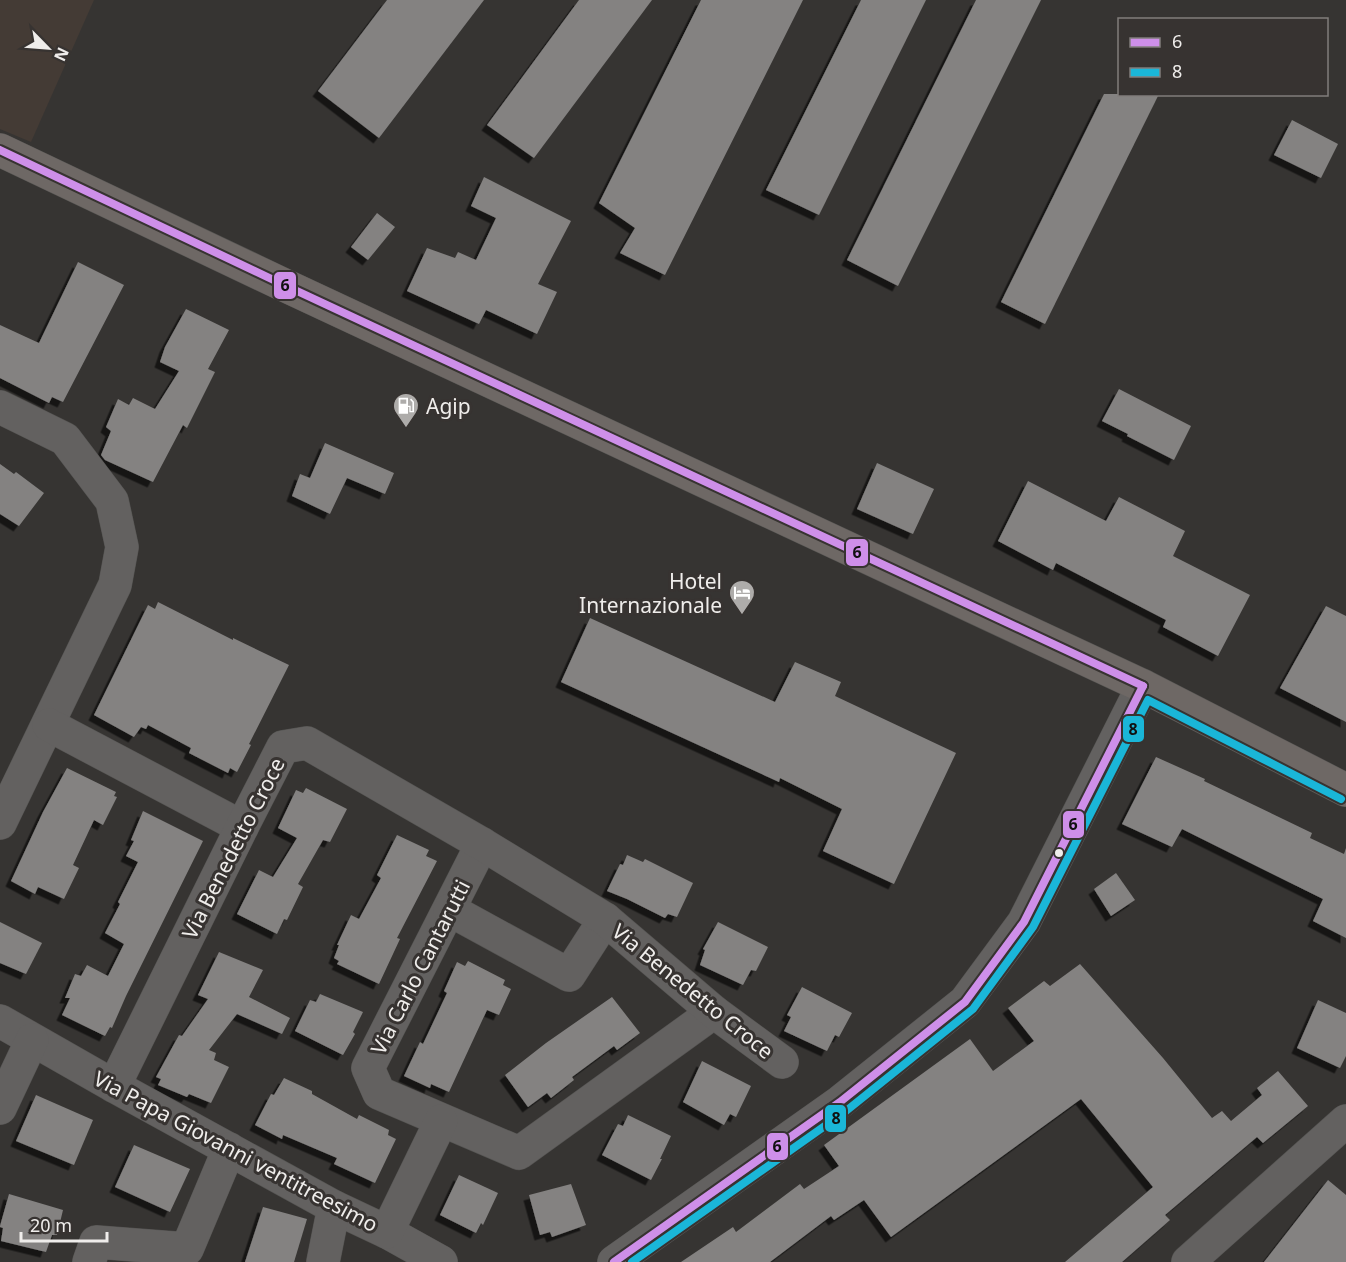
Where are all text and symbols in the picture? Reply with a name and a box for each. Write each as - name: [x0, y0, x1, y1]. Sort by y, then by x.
- north arrow: [18, 18, 78, 78]
- legend: [1118, 18, 1328, 96]
- text: 6: [1172, 29, 1182, 53]
- text: N: [49, 44, 74, 65]
- text: 8: [1172, 59, 1182, 83]
- line badge: 6: [273, 271, 297, 300]
- text: 6: [280, 274, 290, 296]
- fuel station icon: Agip: [391, 391, 421, 429]
- place label: Agip: [426, 392, 471, 420]
- line badge: 6: [845, 538, 869, 567]
- text: 6: [852, 541, 862, 563]
- place label: Hotel Internazionale: [579, 567, 722, 619]
- hotel icon: Hotel Internazionale: [727, 578, 757, 616]
- line badge: 8: [1122, 715, 1145, 743]
- text: 8: [1128, 718, 1138, 740]
- street label: Via Benedetto Croce: [175, 753, 291, 943]
- line badge: 6: [1062, 810, 1085, 839]
- text: 6: [1068, 813, 1078, 835]
- unlabelled marker: [1053, 847, 1065, 859]
- street label: Via Carlo Cantarutti: [364, 875, 476, 1059]
- street label: Via Benedetto Croce: [607, 917, 779, 1065]
- street label: Via Papa Giovanni ventitreesimo: [89, 1064, 383, 1238]
- line badge: 8: [824, 1104, 847, 1133]
- text: 8: [831, 1107, 841, 1129]
- line badge: 6: [766, 1132, 789, 1161]
- text: 6: [772, 1135, 782, 1157]
- scale bar: [21, 1205, 106, 1243]
- text: 20 m: [30, 1213, 72, 1237]

